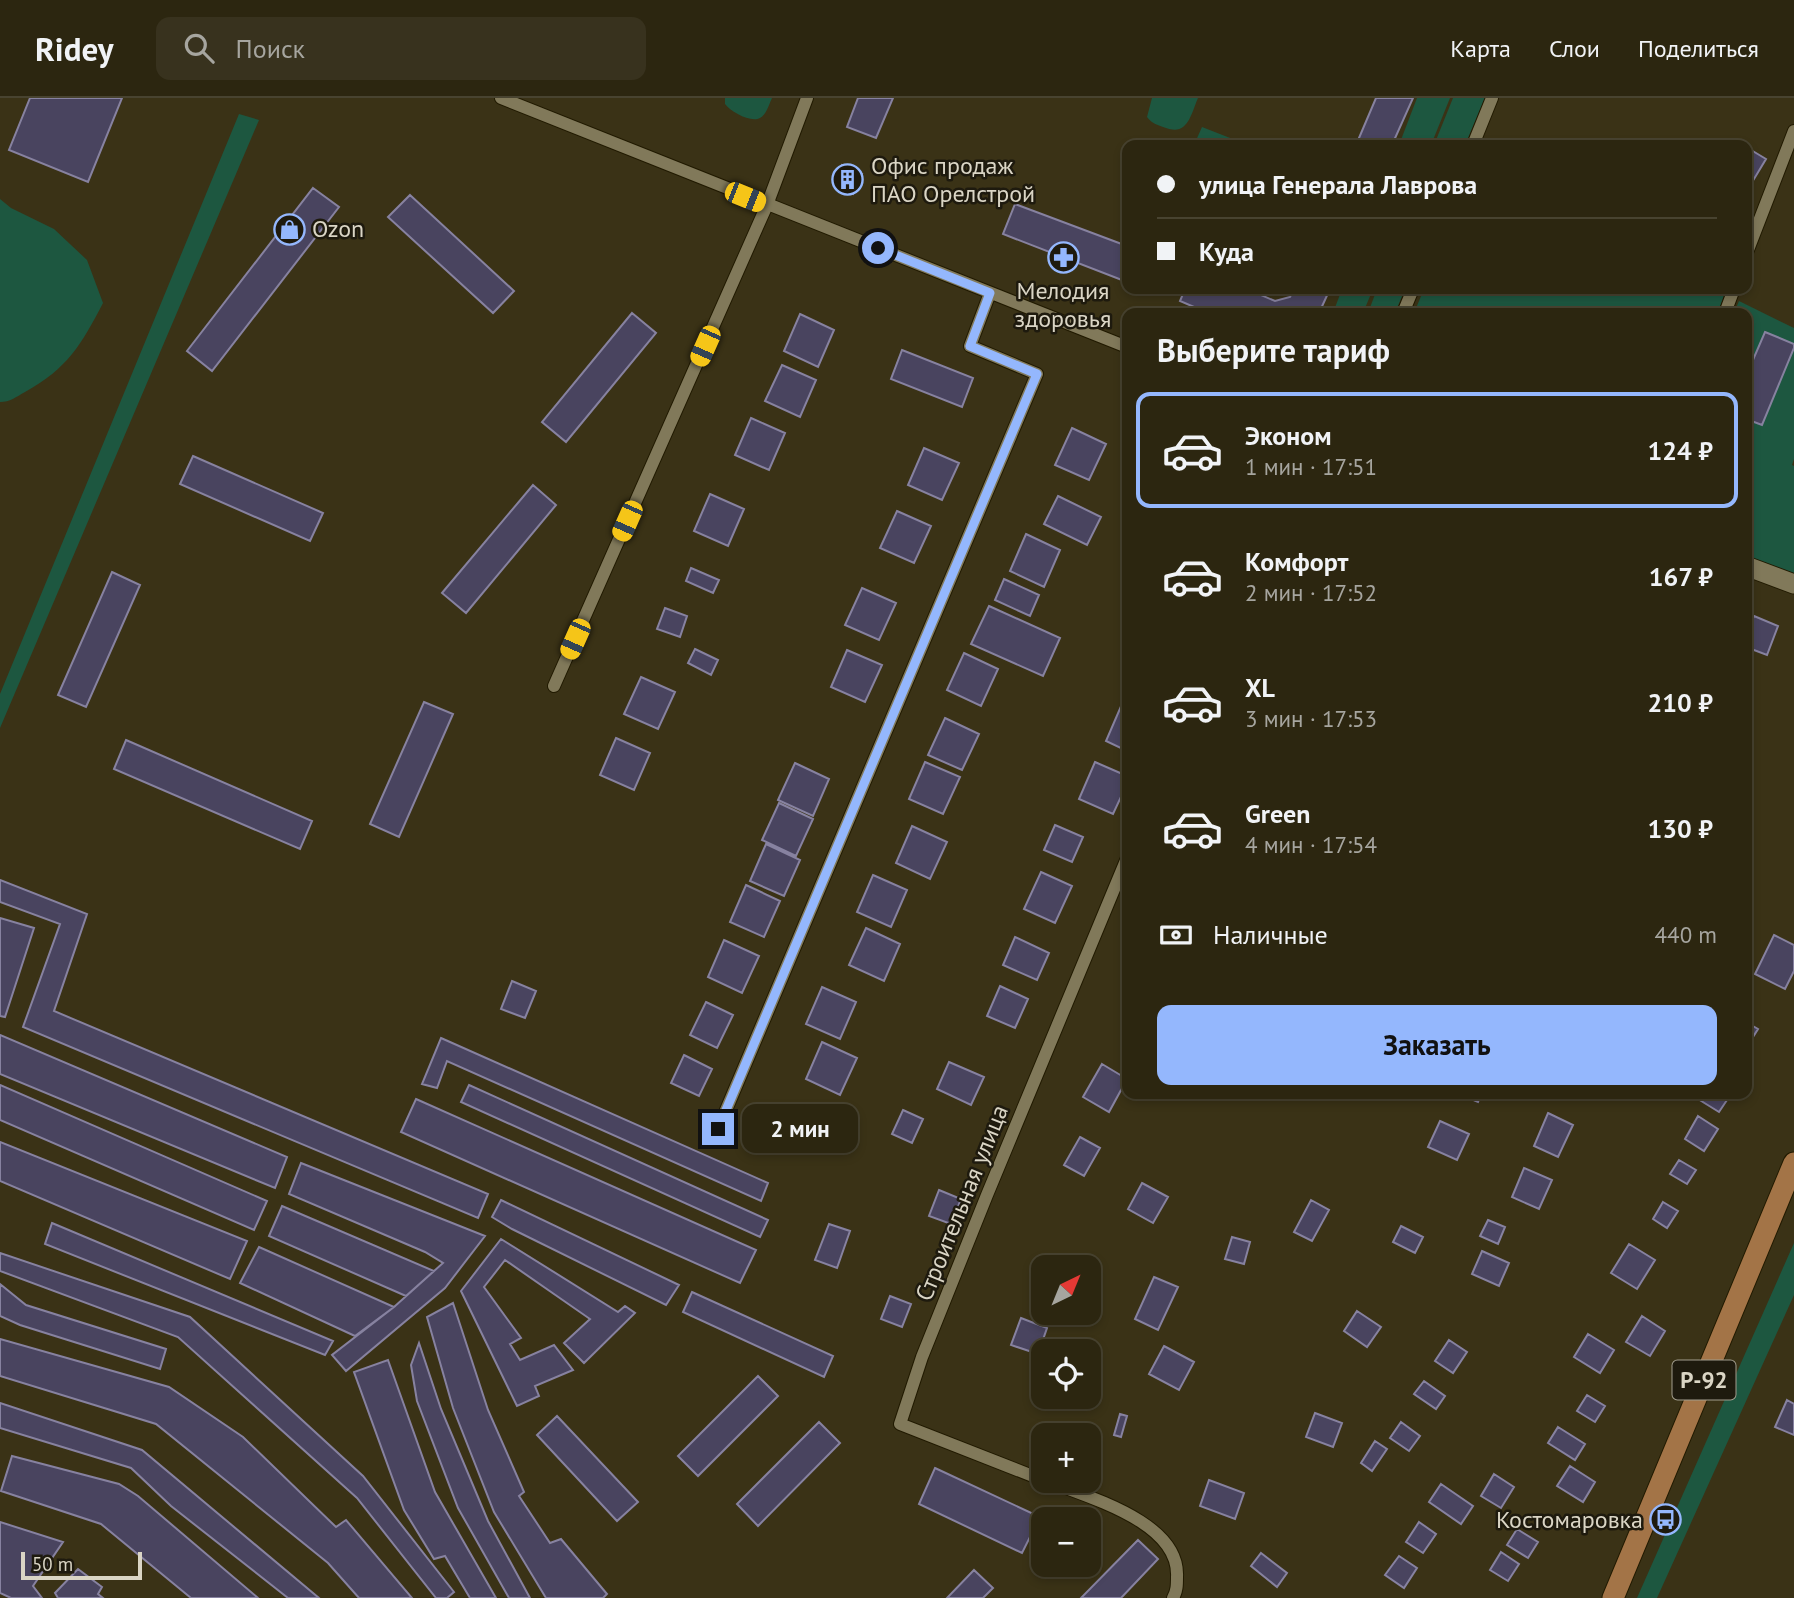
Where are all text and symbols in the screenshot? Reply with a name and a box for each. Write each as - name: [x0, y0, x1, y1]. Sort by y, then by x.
- search box: [156, 17, 646, 80]
- text: Ridey: [35, 27, 114, 70]
- icon: search: [180, 29, 218, 67]
- text: Поиск: [236, 32, 305, 65]
- text: Карта: [1450, 33, 1511, 64]
- text: Слои: [1549, 33, 1600, 64]
- text: Поделиться: [1638, 33, 1759, 64]
- place label: Офис продаж ПАО Орелстрой: [871, 150, 1035, 209]
- building icon: Офис продаж ПАО Орелстрой: [831, 163, 865, 197]
- text: улица Генерала Лаврова: [1199, 168, 1477, 201]
- car: [722, 179, 769, 215]
- shop icon: Ozon: [272, 212, 306, 246]
- place label: Ozon: [312, 213, 364, 244]
- route start: [862, 232, 894, 264]
- text: Куда: [1199, 235, 1254, 268]
- pharmacy icon: Мелодия здоровья: [1046, 240, 1080, 274]
- place label: Мелодия здоровья: [1015, 275, 1111, 334]
- car: [687, 323, 724, 369]
- text: Выберите тариф: [1157, 329, 1390, 371]
- icon: car: [1161, 419, 1224, 482]
- text: Эконом: [1245, 419, 1332, 452]
- text: 124 ₽: [1647, 434, 1713, 467]
- text: 1 мин · 17:51: [1245, 452, 1377, 481]
- car: [609, 498, 646, 544]
- icon: car: [1161, 545, 1224, 608]
- text: Комфорт: [1245, 545, 1348, 578]
- text: 167 ₽: [1649, 560, 1713, 593]
- text: 2 мин · 17:52: [1245, 578, 1377, 607]
- car: [557, 616, 594, 662]
- icon: car: [1161, 671, 1224, 734]
- text: XL: [1245, 671, 1275, 704]
- text: 210 ₽: [1647, 686, 1713, 719]
- text: 3 мин · 17:53: [1245, 704, 1377, 733]
- icon: car: [1161, 797, 1224, 860]
- text: Green: [1245, 797, 1310, 830]
- text: 130 ₽: [1647, 812, 1713, 845]
- text: 4 мин · 17:54: [1245, 830, 1377, 859]
- icon: cash: [1157, 916, 1195, 954]
- text: Наличные: [1213, 918, 1328, 951]
- text: 440 m: [1655, 920, 1717, 949]
- button: Заказать: [1157, 1005, 1717, 1085]
- street label: Строительная улица: [908, 1100, 1015, 1305]
- callout: 2 мин: [742, 1104, 858, 1154]
- route end: [702, 1113, 734, 1145]
- text: 2 мин: [770, 1114, 830, 1143]
- north arrow: [1031, 1255, 1101, 1325]
- map controls: [1031, 1255, 1101, 1577]
- button: locate: [1031, 1339, 1101, 1409]
- road number: Р-92: [1672, 1360, 1736, 1400]
- button: +: [1031, 1423, 1101, 1493]
- bus stop icon: Костомаровка: [1649, 1503, 1683, 1537]
- place label: Костомаровка: [1496, 1504, 1643, 1535]
- button: −: [1031, 1507, 1101, 1577]
- scale bar: [21, 1549, 142, 1581]
- text: 50 m: [32, 1552, 73, 1576]

